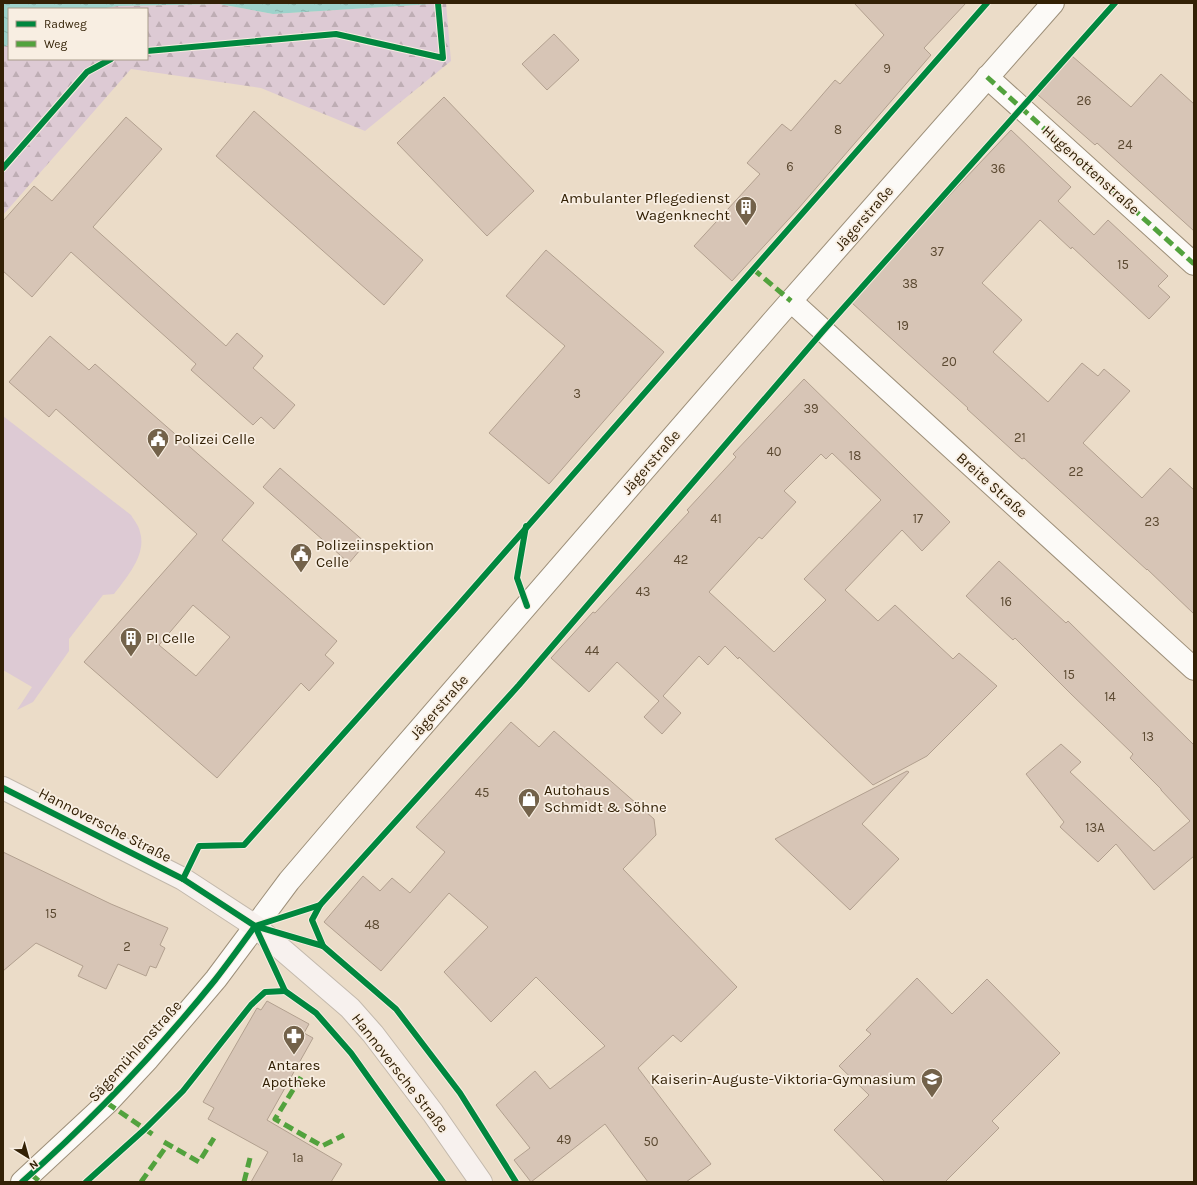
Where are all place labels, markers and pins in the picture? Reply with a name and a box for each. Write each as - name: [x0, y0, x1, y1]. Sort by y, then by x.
- place label: Ambulanter Pflegedienst Wagenknecht: [560, 189, 730, 224]
- building icon: Ambulanter Pflegedienst Wagenknecht: [733, 194, 759, 227]
- public building icon: Polizei Celle: [145, 426, 171, 459]
- place label: Polizei Celle: [174, 430, 255, 448]
- place label: Polizeiinspektion Celle: [316, 536, 434, 571]
- public building icon: Polizeiinspektion Celle: [288, 541, 314, 574]
- building icon: PI Celle: [118, 625, 144, 658]
- place label: PI Celle: [146, 629, 195, 647]
- place label: Autohaus Schmidt & Söhne: [544, 781, 667, 816]
- shop icon: Autohaus Schmidt & Söhne: [516, 786, 542, 819]
- pharmacy icon: Antares Apotheke: [281, 1023, 307, 1056]
- place label: Antares Apotheke: [262, 1056, 326, 1091]
- school or university icon: Kaiserin-Auguste-Viktoria-Gymnasium: [919, 1066, 945, 1099]
- place label: Kaiserin-Auguste-Viktoria-Gymnasium: [651, 1070, 916, 1088]

